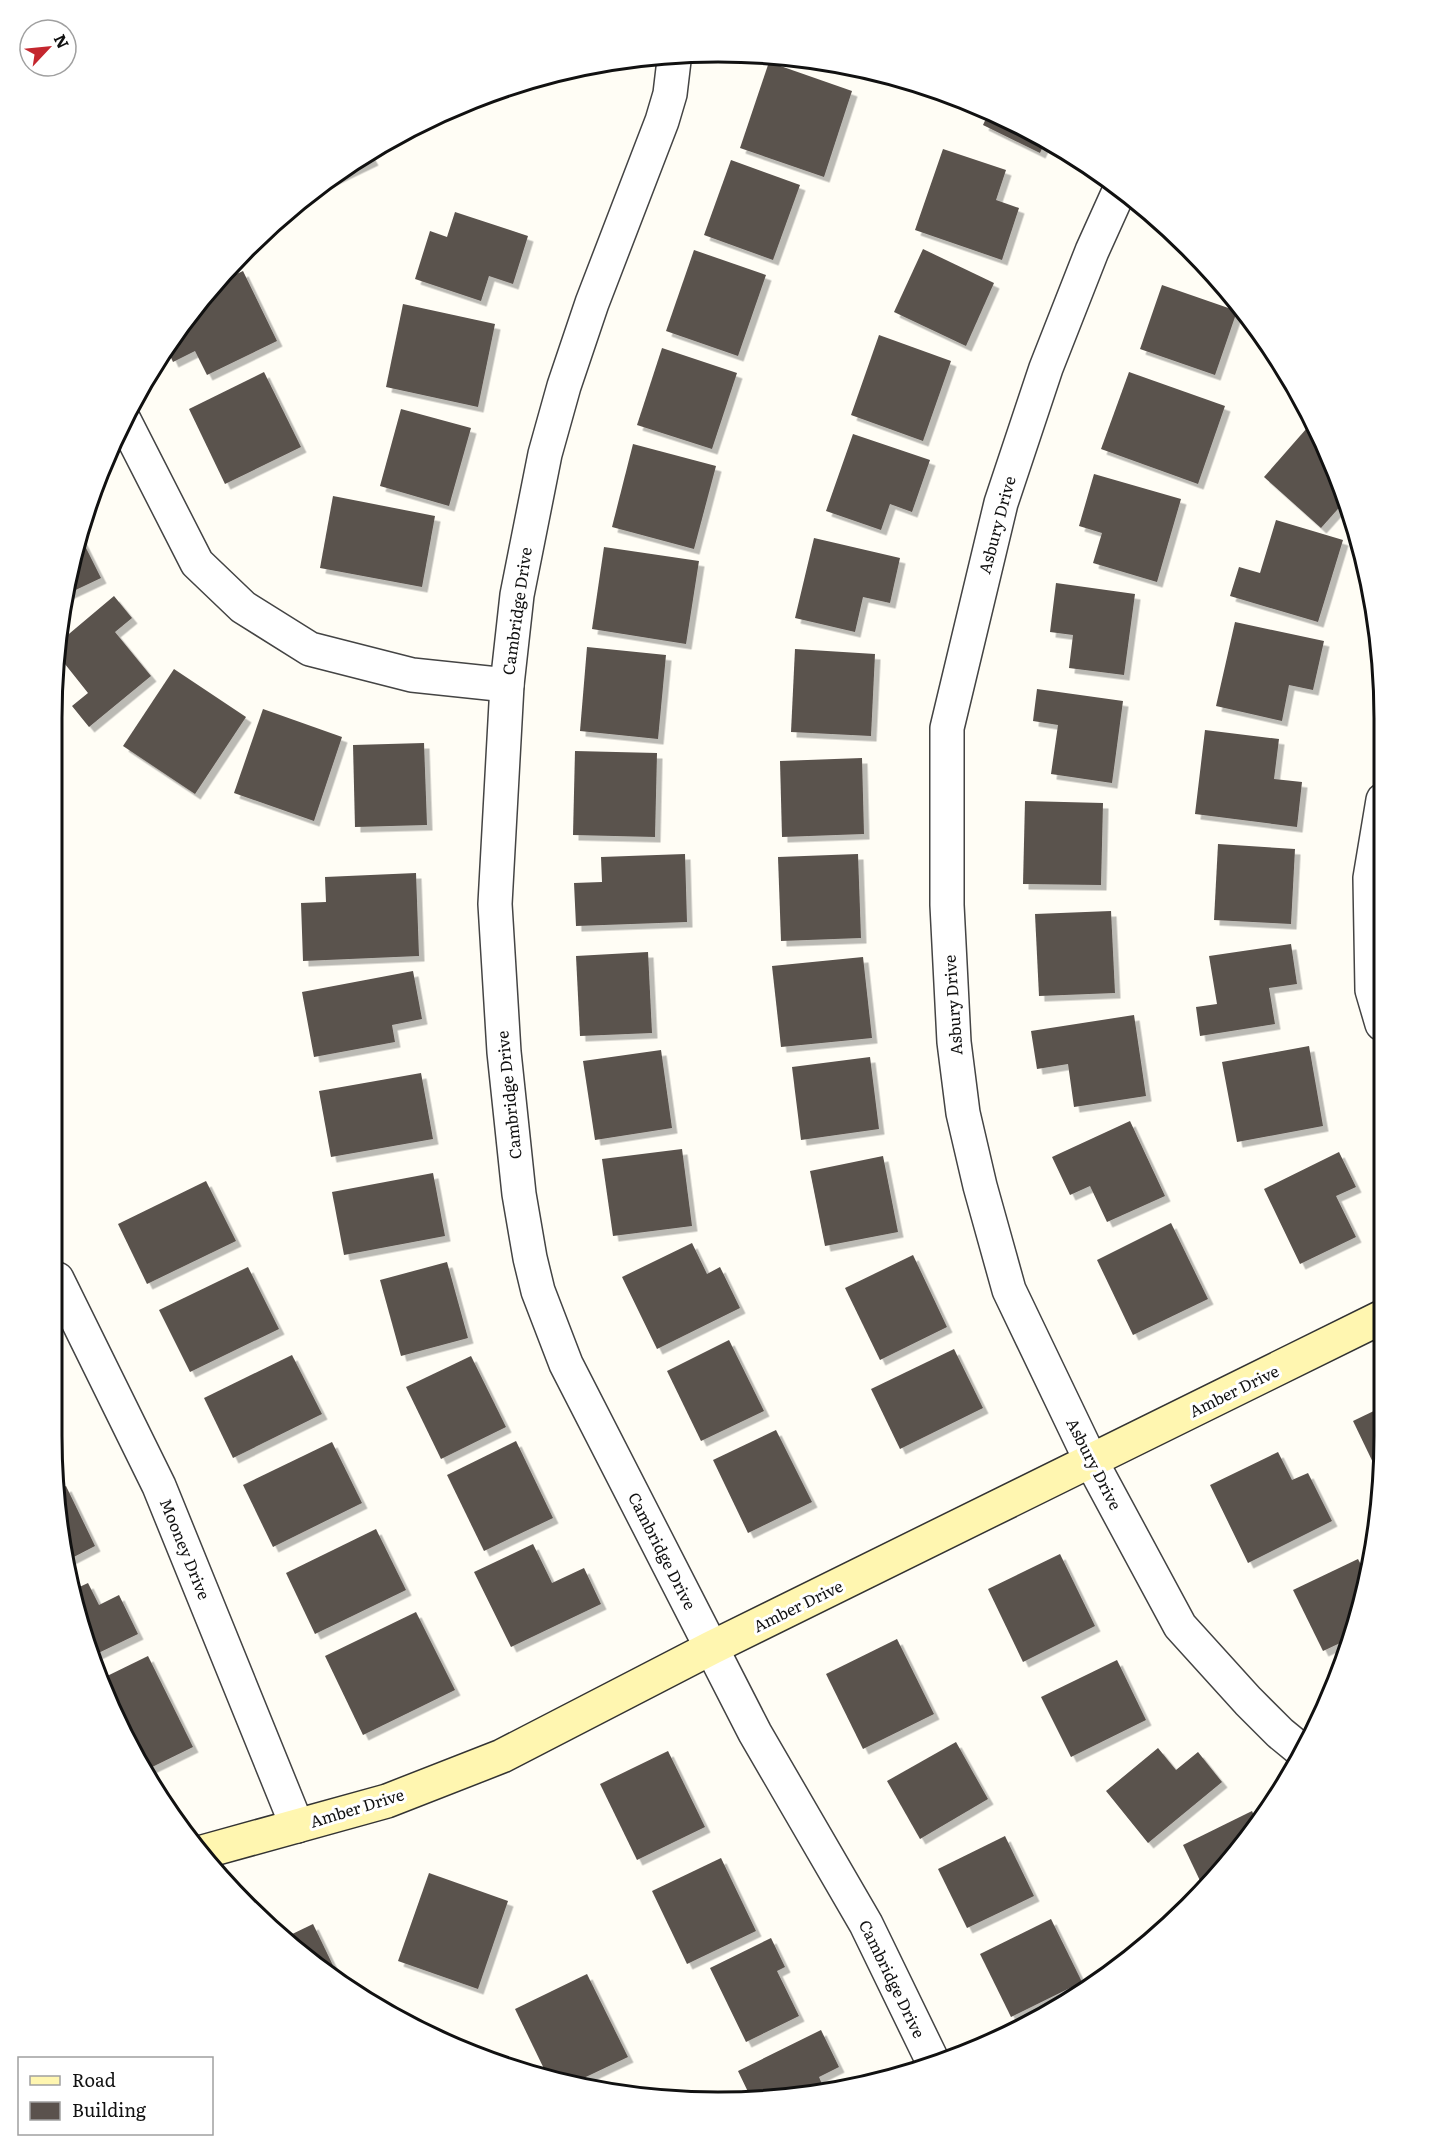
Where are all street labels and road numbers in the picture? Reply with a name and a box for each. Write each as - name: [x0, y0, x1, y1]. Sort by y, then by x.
- street label: Asbury Drive: [971, 473, 1021, 576]
- street label: Cambridge Drive: [495, 545, 537, 676]
- street label: Asbury Drive: [937, 954, 967, 1056]
- street label: Cambridge Drive: [489, 1030, 527, 1160]
- street label: Amber Drive: [1185, 1358, 1282, 1422]
- street label: Asbury Drive: [1061, 1413, 1128, 1514]
- street label: Cambridge Drive: [623, 1488, 703, 1613]
- street label: Mooney Drive: [155, 1494, 217, 1603]
- street label: Amber Drive: [749, 1573, 846, 1637]
- street label: Amber Drive: [307, 1781, 407, 1833]
- street label: Cambridge Drive: [854, 1915, 932, 2042]

